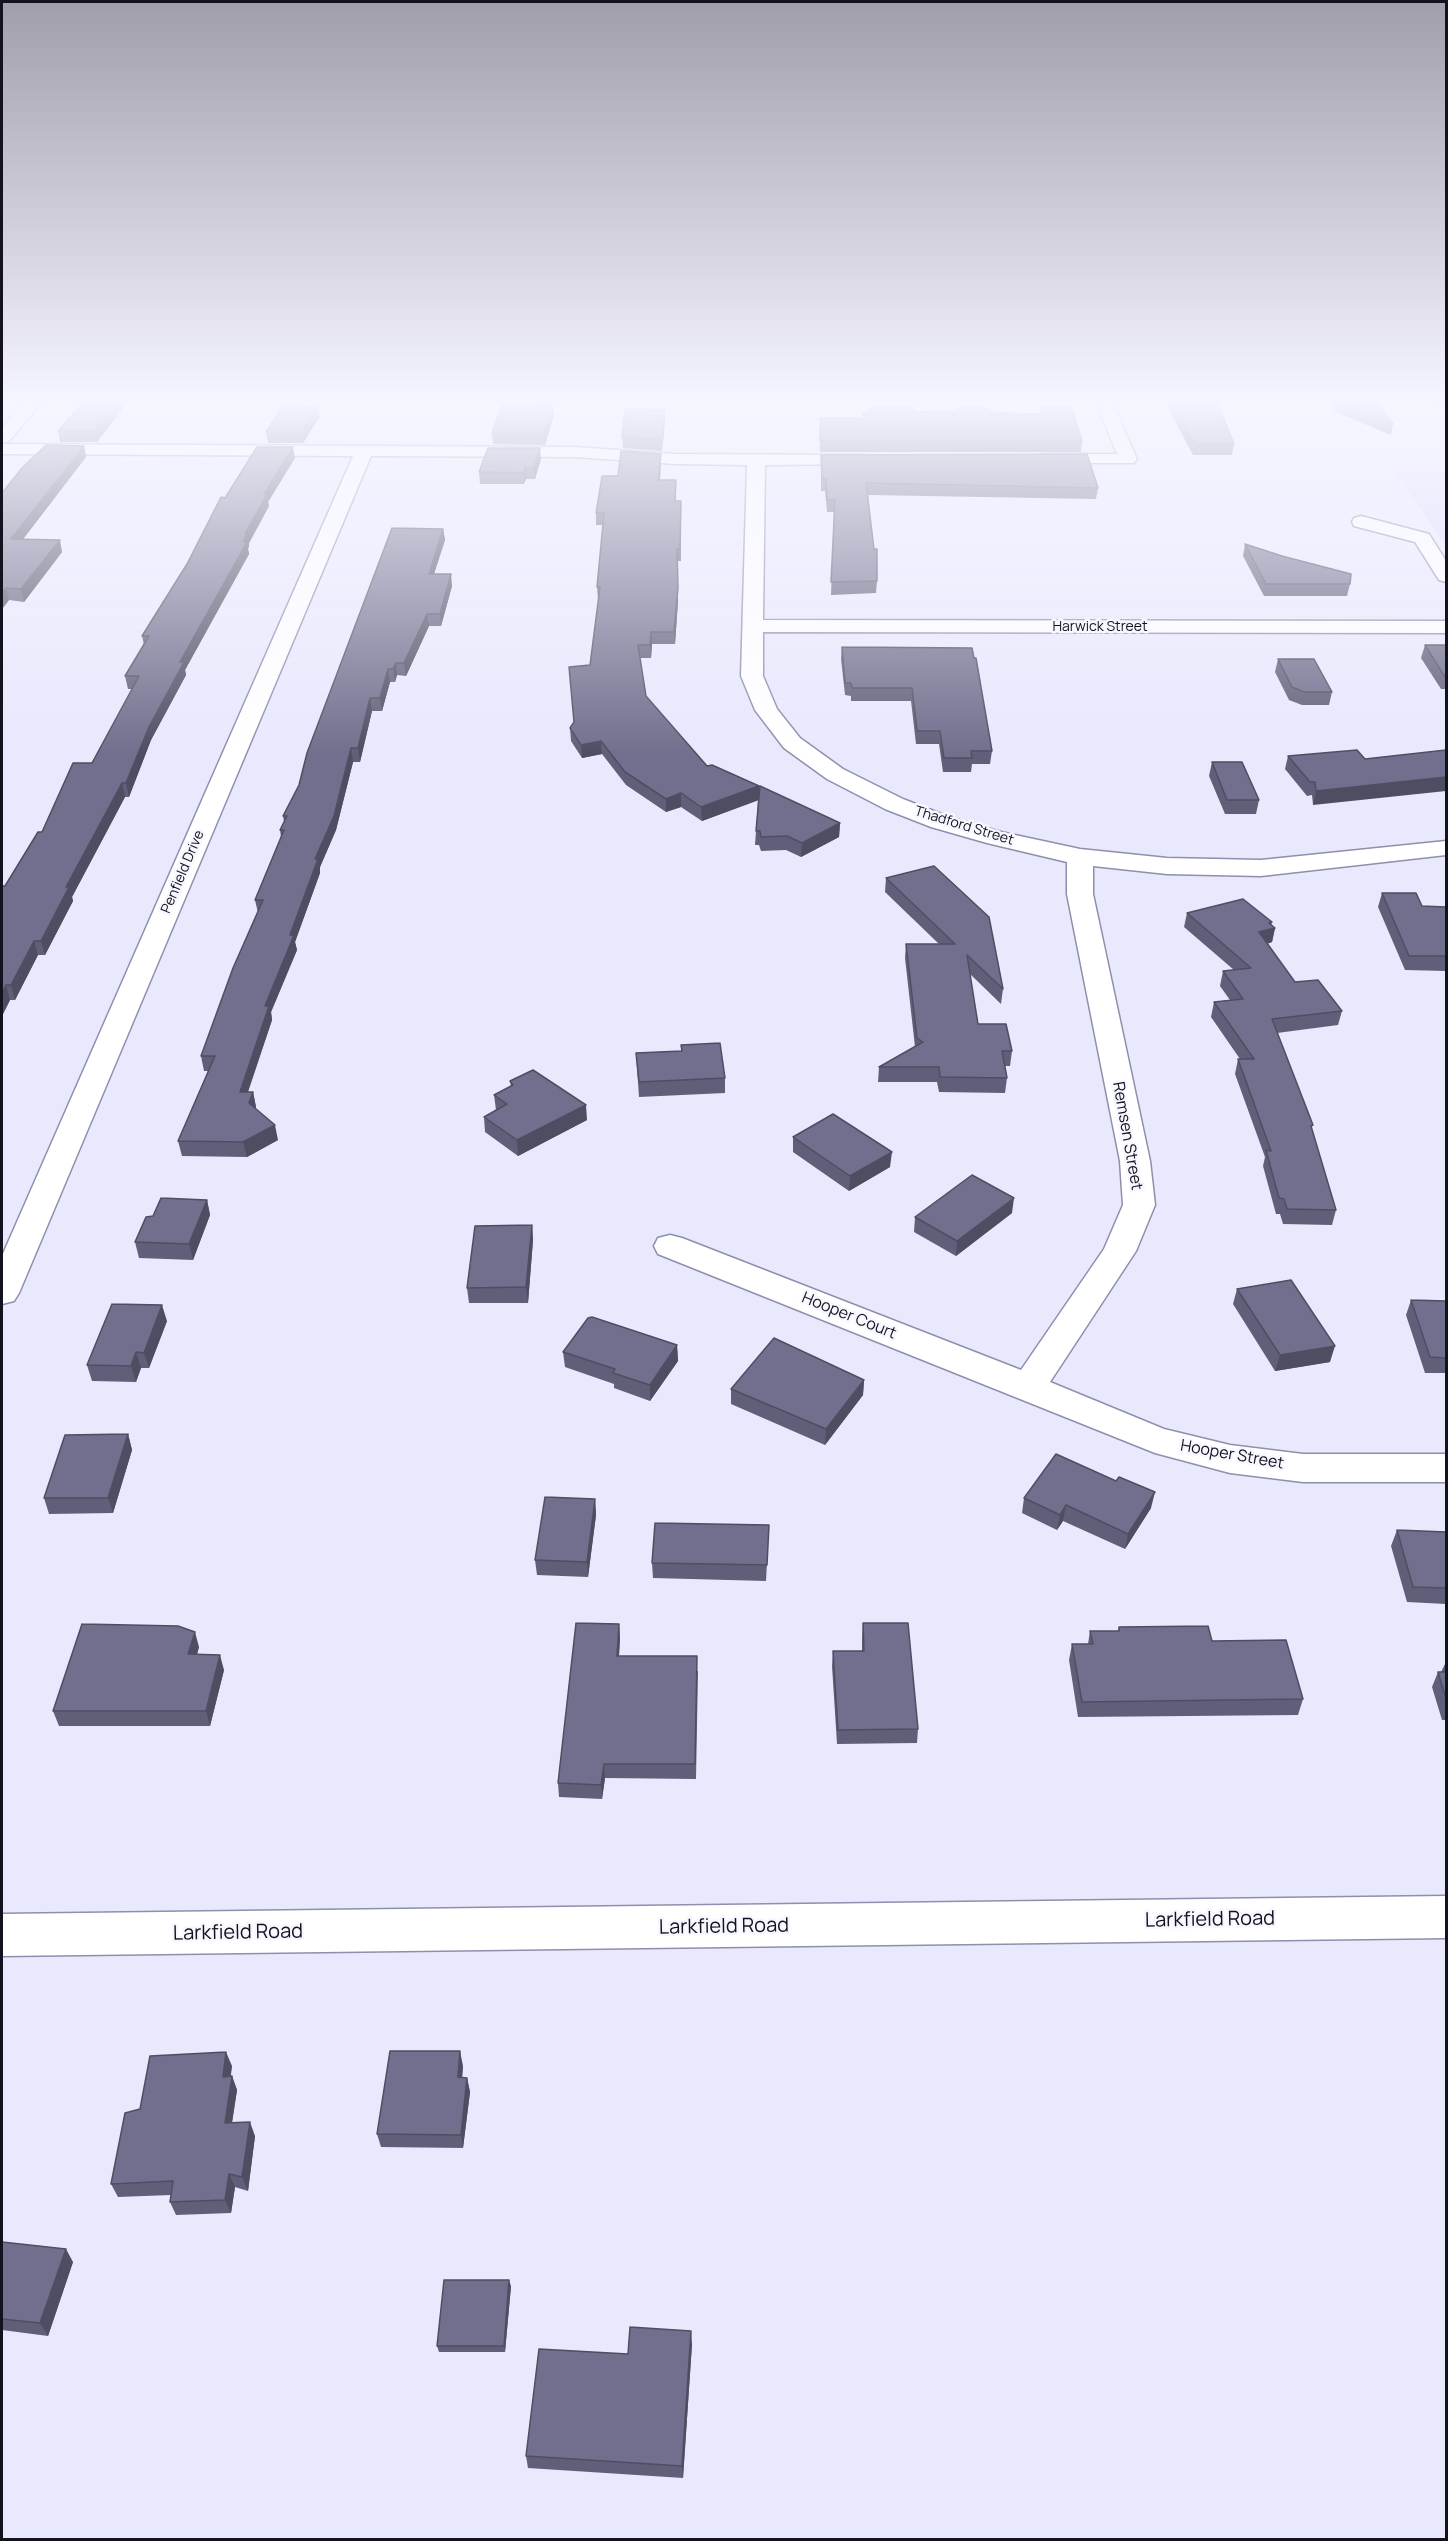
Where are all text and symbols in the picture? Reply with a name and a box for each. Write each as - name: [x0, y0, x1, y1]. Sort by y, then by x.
- street label: Harwick Street: [1052, 619, 1148, 635]
- street label: Thadford Street: [912, 803, 1016, 849]
- street label: Penfield Drive: [158, 828, 208, 916]
- street label: Remsen Street: [1108, 1080, 1146, 1192]
- street label: Hooper Court: [799, 1288, 899, 1344]
- street label: Hooper Street: [1179, 1436, 1285, 1474]
- street label: Larkfield Road: [1145, 1907, 1275, 1933]
- street label: Larkfield Road: [659, 1914, 789, 1940]
- street label: Larkfield Road: [173, 1920, 303, 1946]

